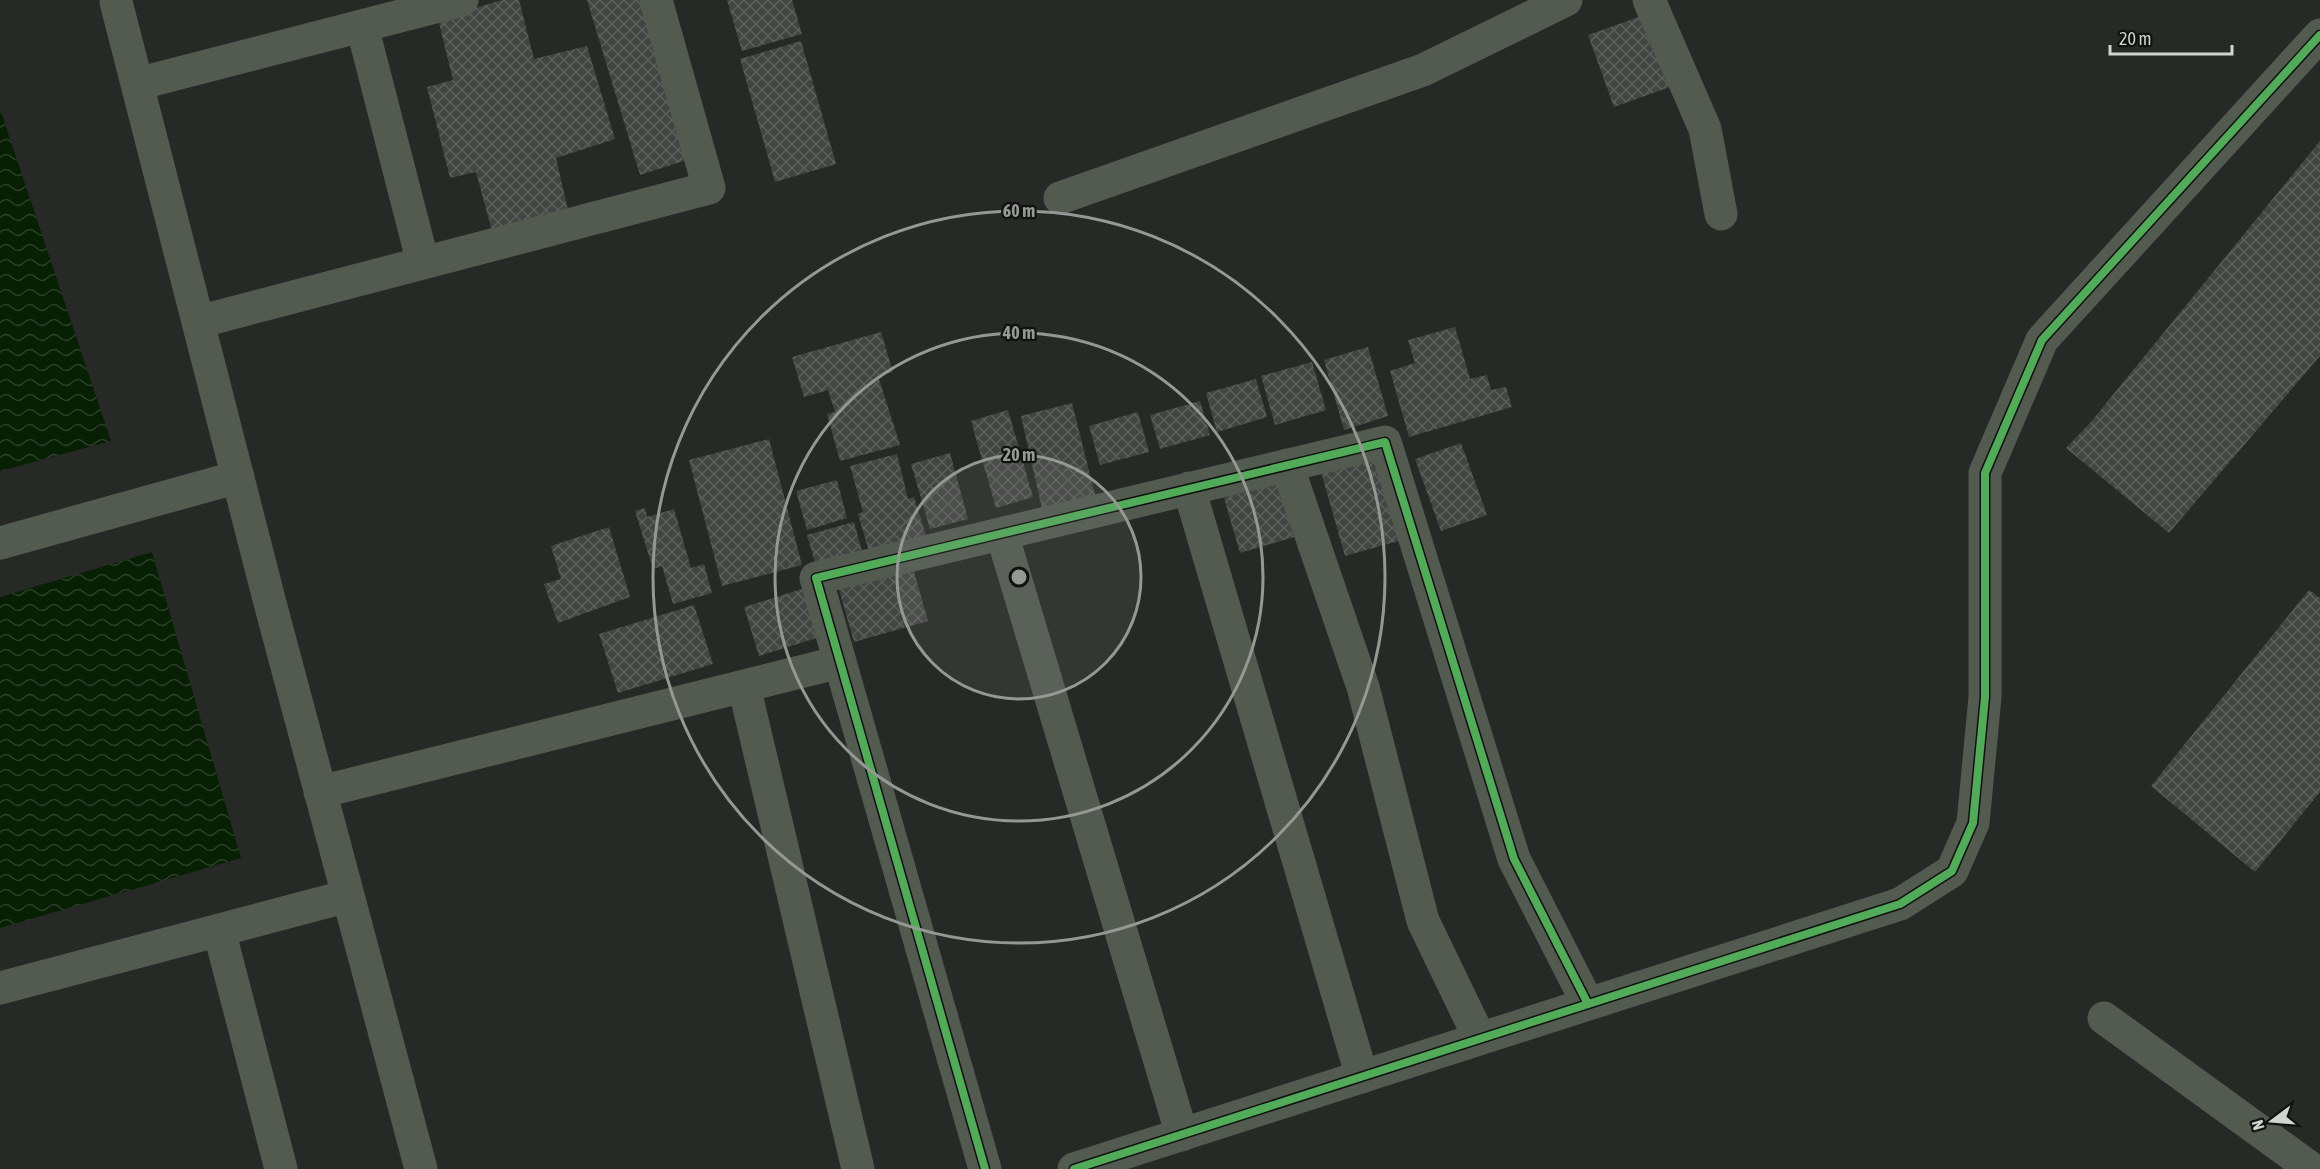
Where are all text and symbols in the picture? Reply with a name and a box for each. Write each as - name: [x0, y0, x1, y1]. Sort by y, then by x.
- scale bar: [2110, 18, 2232, 56]
- text: 20 m: [2119, 28, 2151, 49]
- text: 60 m: [1003, 200, 1035, 221]
- text: 40 m: [1002, 322, 1035, 343]
- text: 20 m: [1003, 444, 1035, 465]
- centre of rings: [1009, 567, 1029, 587]
- north arrow: [2242, 1091, 2302, 1151]
- text: N: [2248, 1118, 2268, 1132]

